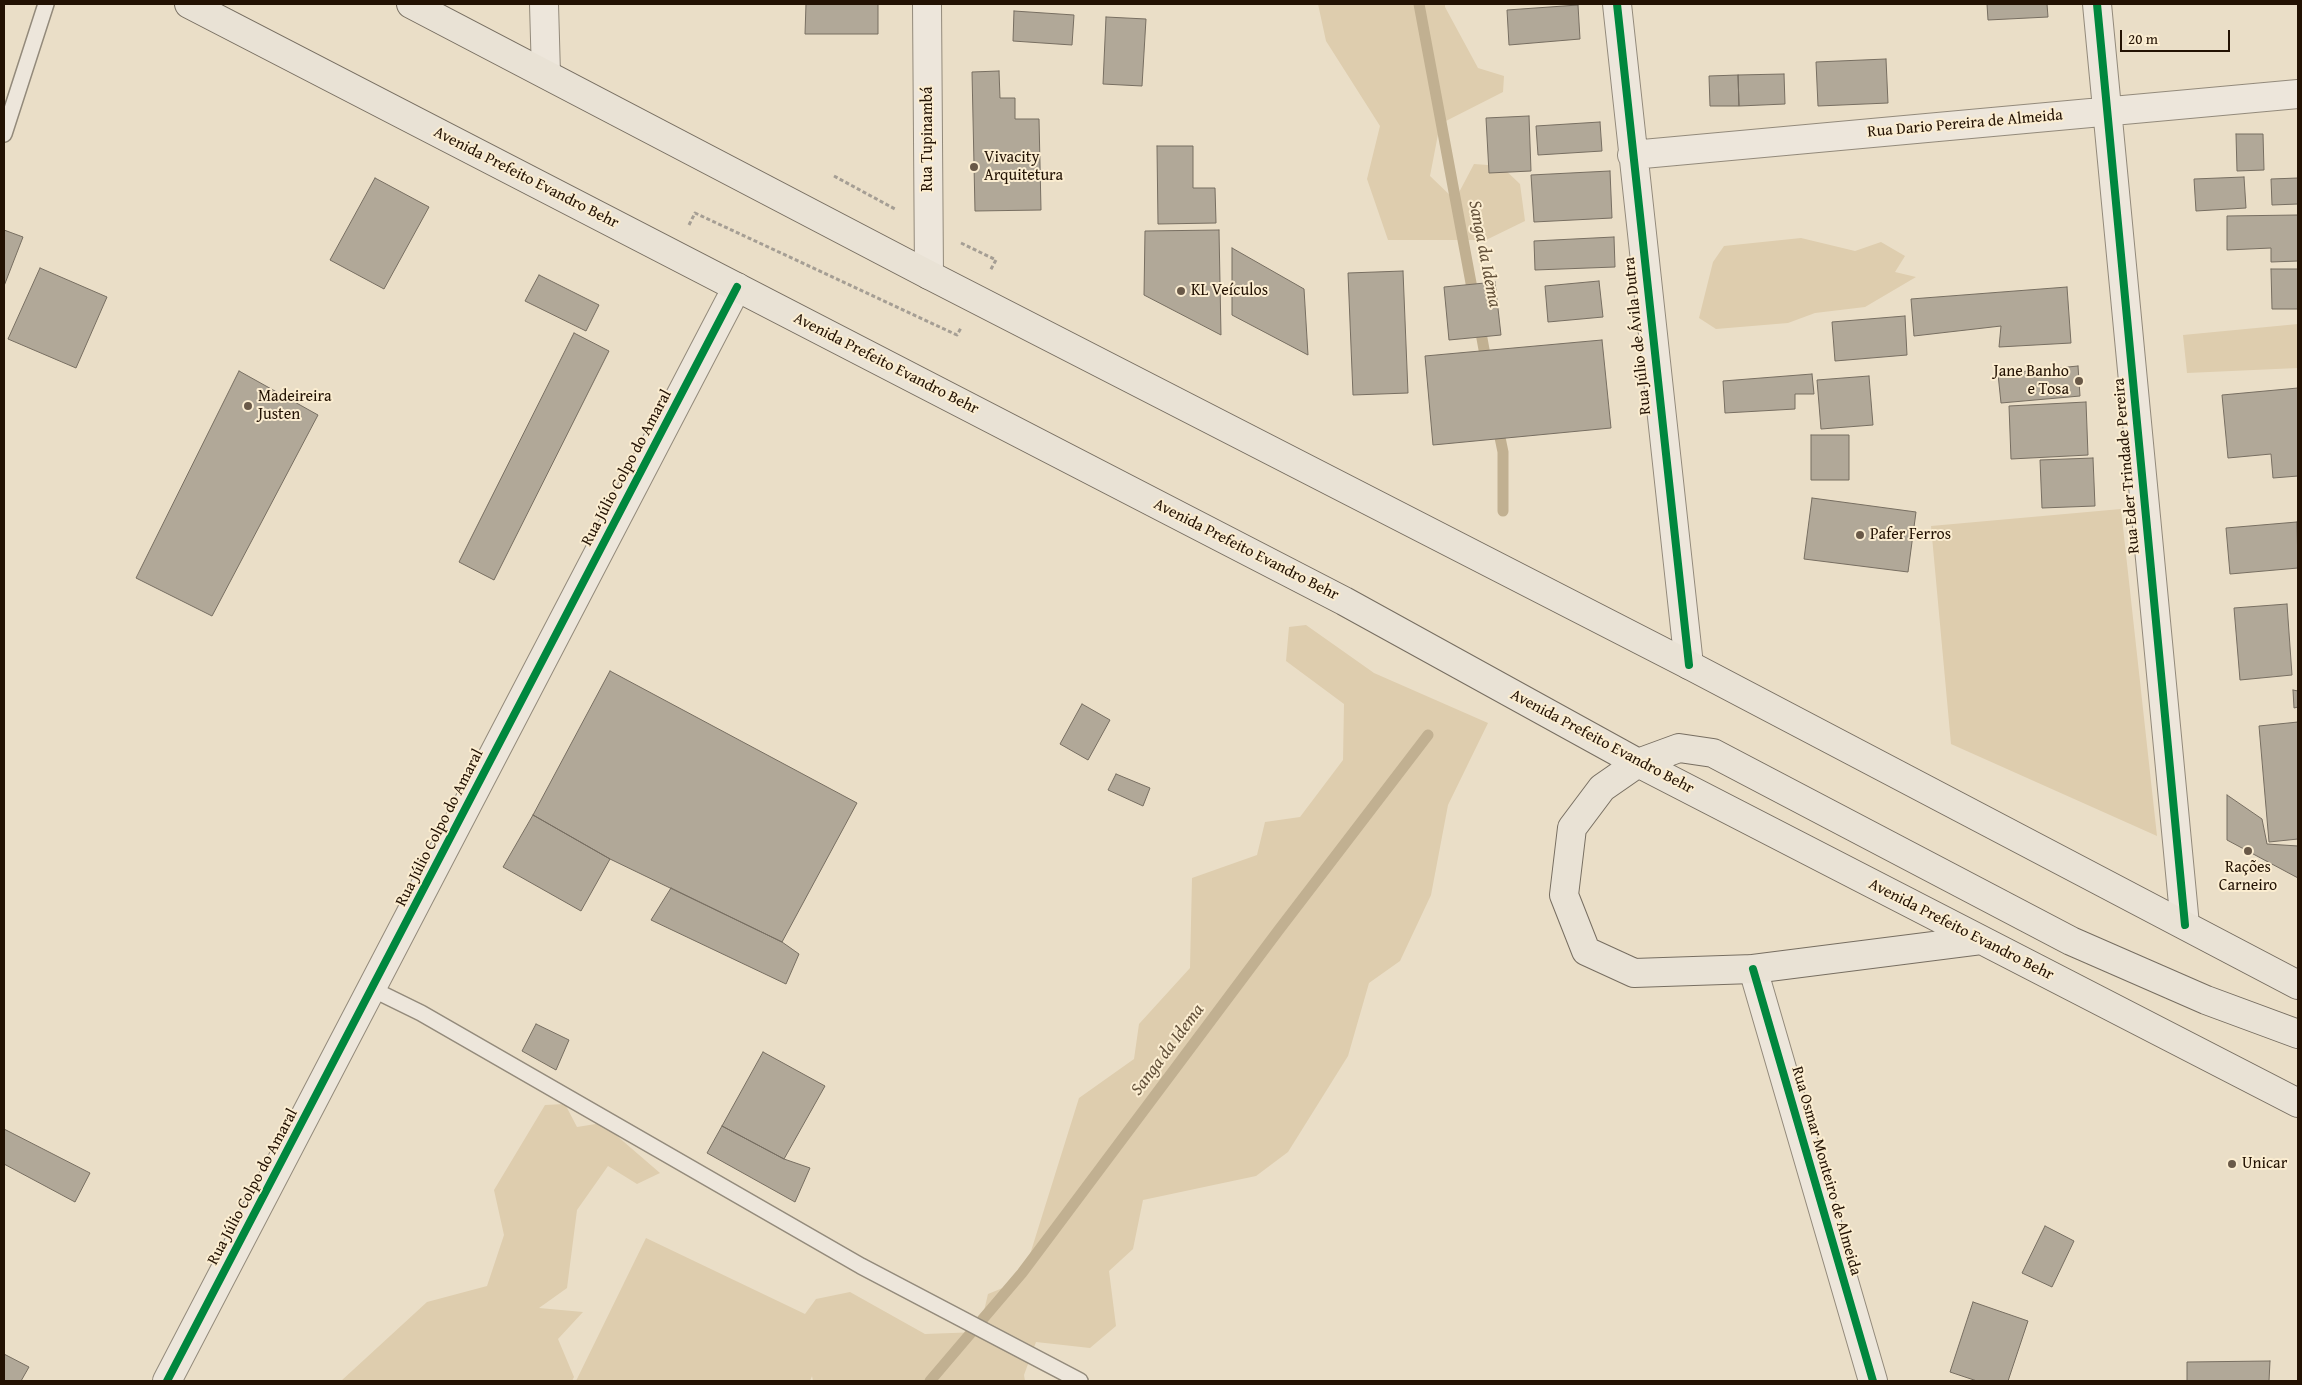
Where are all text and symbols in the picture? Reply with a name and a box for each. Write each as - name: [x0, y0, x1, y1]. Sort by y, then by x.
- scale bar: [2122, 20, 2232, 52]
- text: 20 m: [2128, 28, 2158, 49]
- street label: Rua Tupinambá: [918, 86, 938, 192]
- street label: Rua Dario Pereira de Almeida: [1867, 106, 2063, 142]
- street label: Avenida Prefeito Evandro Behr: [430, 123, 622, 233]
- place label: Vivacity Arquitetura: [984, 148, 1063, 186]
- marker: Vivacity Arquitetura: [968, 161, 980, 173]
- water label: Sanga da Idema: [1463, 199, 1505, 309]
- street label: Rua Júlio de Ávila Dutra: [1620, 256, 1656, 416]
- place label: KL Veículos: [1191, 281, 1268, 301]
- marker: KL Veículos: [1175, 285, 1187, 297]
- street label: Avenida Prefeito Evandro Behr: [790, 309, 982, 419]
- place label: Jane Banho e Tosa: [1994, 362, 2069, 400]
- marker: Jane Banho e Tosa: [2073, 375, 2085, 387]
- street label: Rua Eder Trindade Pereira: [2110, 377, 2144, 555]
- place label: Madeireira Justen: [258, 387, 332, 425]
- street label: Rua Júlio Colpo do Amaral: [578, 387, 676, 549]
- marker: Madeireira Justen: [242, 400, 254, 412]
- street label: Avenida Prefeito Evandro Behr: [1150, 495, 1342, 605]
- place label: Pafer Ferros: [1870, 525, 1951, 545]
- marker: Pafer Ferros: [1854, 529, 1866, 541]
- street label: Avenida Prefeito Evandro Behr: [1507, 685, 1697, 799]
- street label: Rua Júlio Colpo do Amaral: [392, 746, 488, 910]
- marker: Rações Carneiro: [2242, 845, 2254, 857]
- place label: Rações Carneiro: [2219, 858, 2277, 896]
- street label: Avenida Prefeito Evandro Behr: [1865, 875, 2057, 985]
- water label: Sanga da Idema: [1127, 1000, 1209, 1100]
- street label: Rua Osmar Monteiro de Almeida: [1787, 1064, 1865, 1278]
- street label: Rua Júlio Colpo do Amaral: [204, 1106, 302, 1268]
- place label: Unicar: [2242, 1154, 2287, 1174]
- marker: Unicar: [2226, 1158, 2238, 1170]

